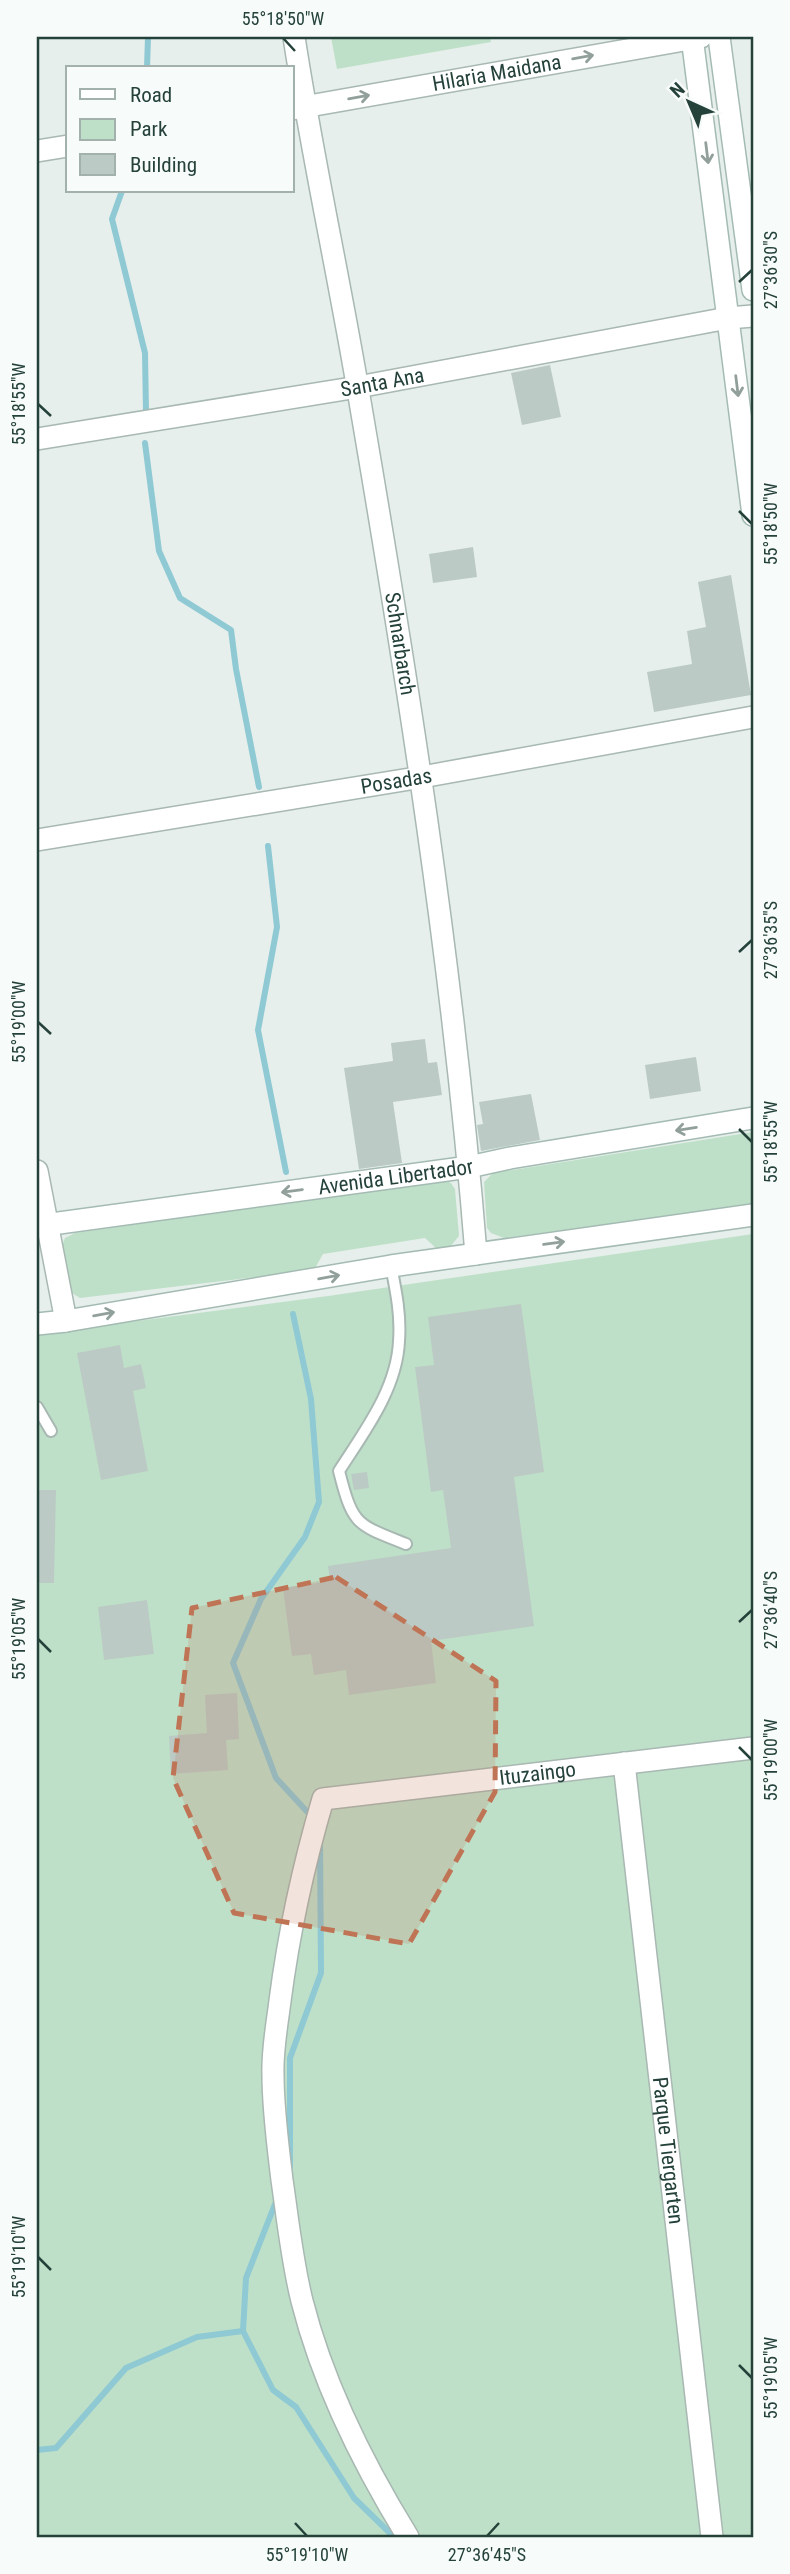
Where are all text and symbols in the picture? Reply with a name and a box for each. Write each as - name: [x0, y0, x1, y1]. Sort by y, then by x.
- text: 55°18'50"W: [242, 8, 325, 29]
- street label: Hilaria Maidana: [431, 50, 563, 96]
- one-way arrow: [572, 50, 594, 63]
- legend: [66, 66, 294, 192]
- north arrow: [654, 66, 724, 136]
- text: N: [665, 78, 690, 102]
- text: Road: [130, 83, 172, 107]
- one-way arrow: [348, 90, 370, 103]
- text: Park: [130, 117, 168, 141]
- one-way arrow: [700, 141, 713, 164]
- text: Building: [130, 153, 197, 177]
- text: 27°36'30"S: [760, 231, 781, 309]
- text: 55°18'55"W: [8, 362, 29, 445]
- street label: Santa Ana: [339, 363, 426, 402]
- one-way arrow: [730, 374, 743, 397]
- text: 55°18'50"W: [760, 482, 781, 565]
- street label: Schnarbarch: [380, 591, 420, 697]
- street label: Posadas: [359, 763, 434, 799]
- text: 27°36'35"S: [760, 901, 781, 979]
- text: 55°19'00"W: [8, 980, 29, 1063]
- text: 55°18'55"W: [760, 1100, 781, 1183]
- one-way arrow: [675, 1123, 698, 1136]
- street label: Avenida Libertador: [317, 1154, 476, 1199]
- one-way arrow: [281, 1185, 304, 1198]
- one-way arrow: [542, 1236, 565, 1249]
- one-way arrow: [317, 1269, 340, 1283]
- one-way arrow: [92, 1307, 115, 1320]
- text: 27°36'40"S: [760, 1571, 781, 1649]
- text: 55°19'05"W: [8, 1597, 29, 1680]
- text: 55°19'00"W: [760, 1718, 781, 1801]
- street label: Ituzaingo: [498, 1757, 577, 1790]
- street label: Parque Tiergarten: [648, 2076, 688, 2225]
- text: 55°19'10"W: [8, 2215, 29, 2298]
- text: 55°19'05"W: [760, 2336, 781, 2419]
- text: 55°19'10"W: [266, 2544, 349, 2565]
- text: 27°36'45"S: [448, 2544, 526, 2565]

